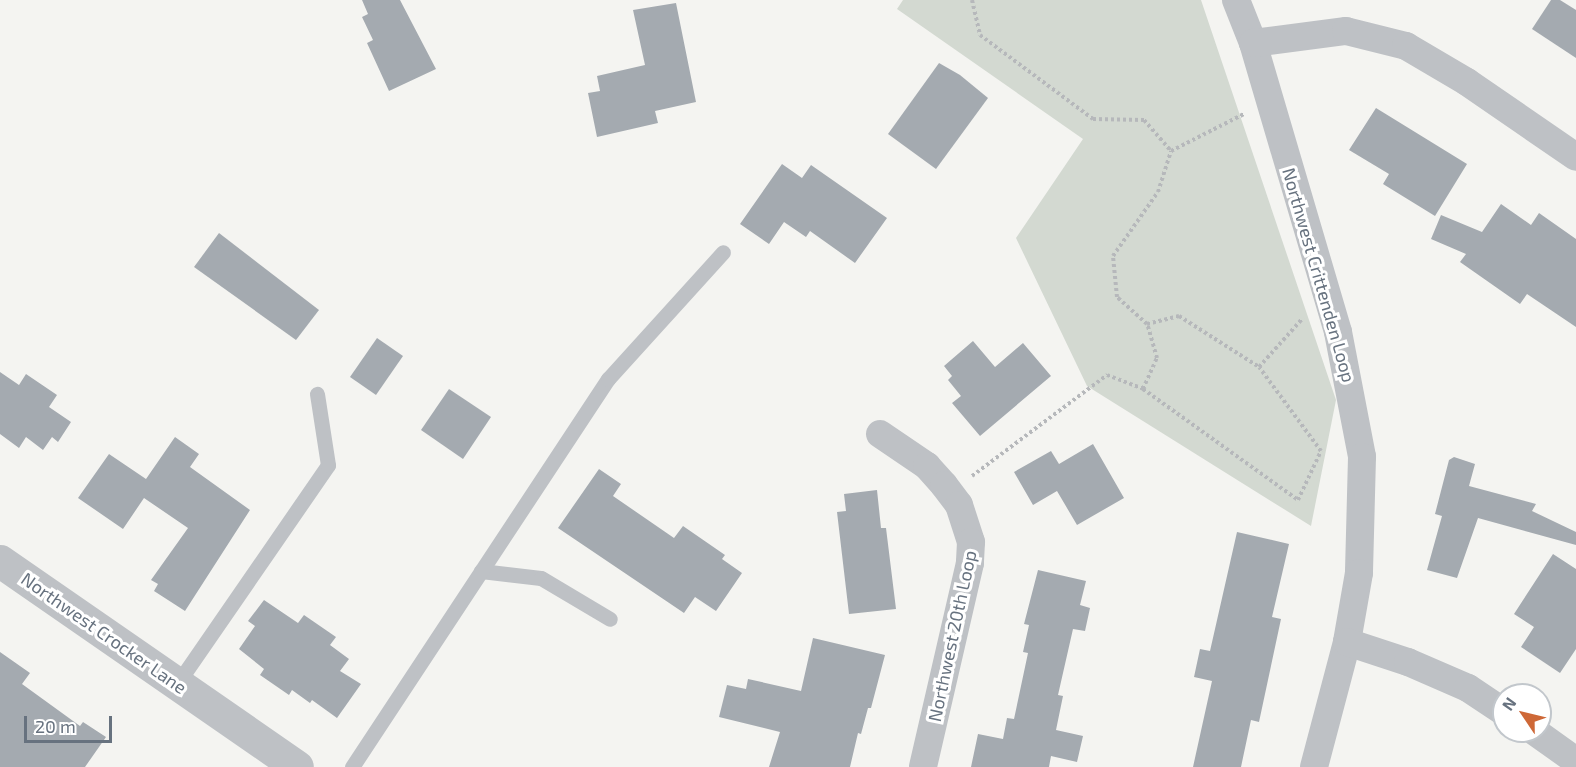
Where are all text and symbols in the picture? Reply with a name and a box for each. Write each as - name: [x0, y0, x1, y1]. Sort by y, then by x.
- street label: Northwest Crittenden Loop: [1278, 165, 1360, 385]
- street label: Northwest 20th Loop: [923, 549, 981, 723]
- street label: Northwest Crocker Lane: [17, 568, 191, 698]
- north arrow: [1492, 683, 1552, 743]
- text: N: [1497, 693, 1520, 714]
- scale bar: [27, 704, 116, 742]
- text: 20 m: [35, 715, 76, 737]

